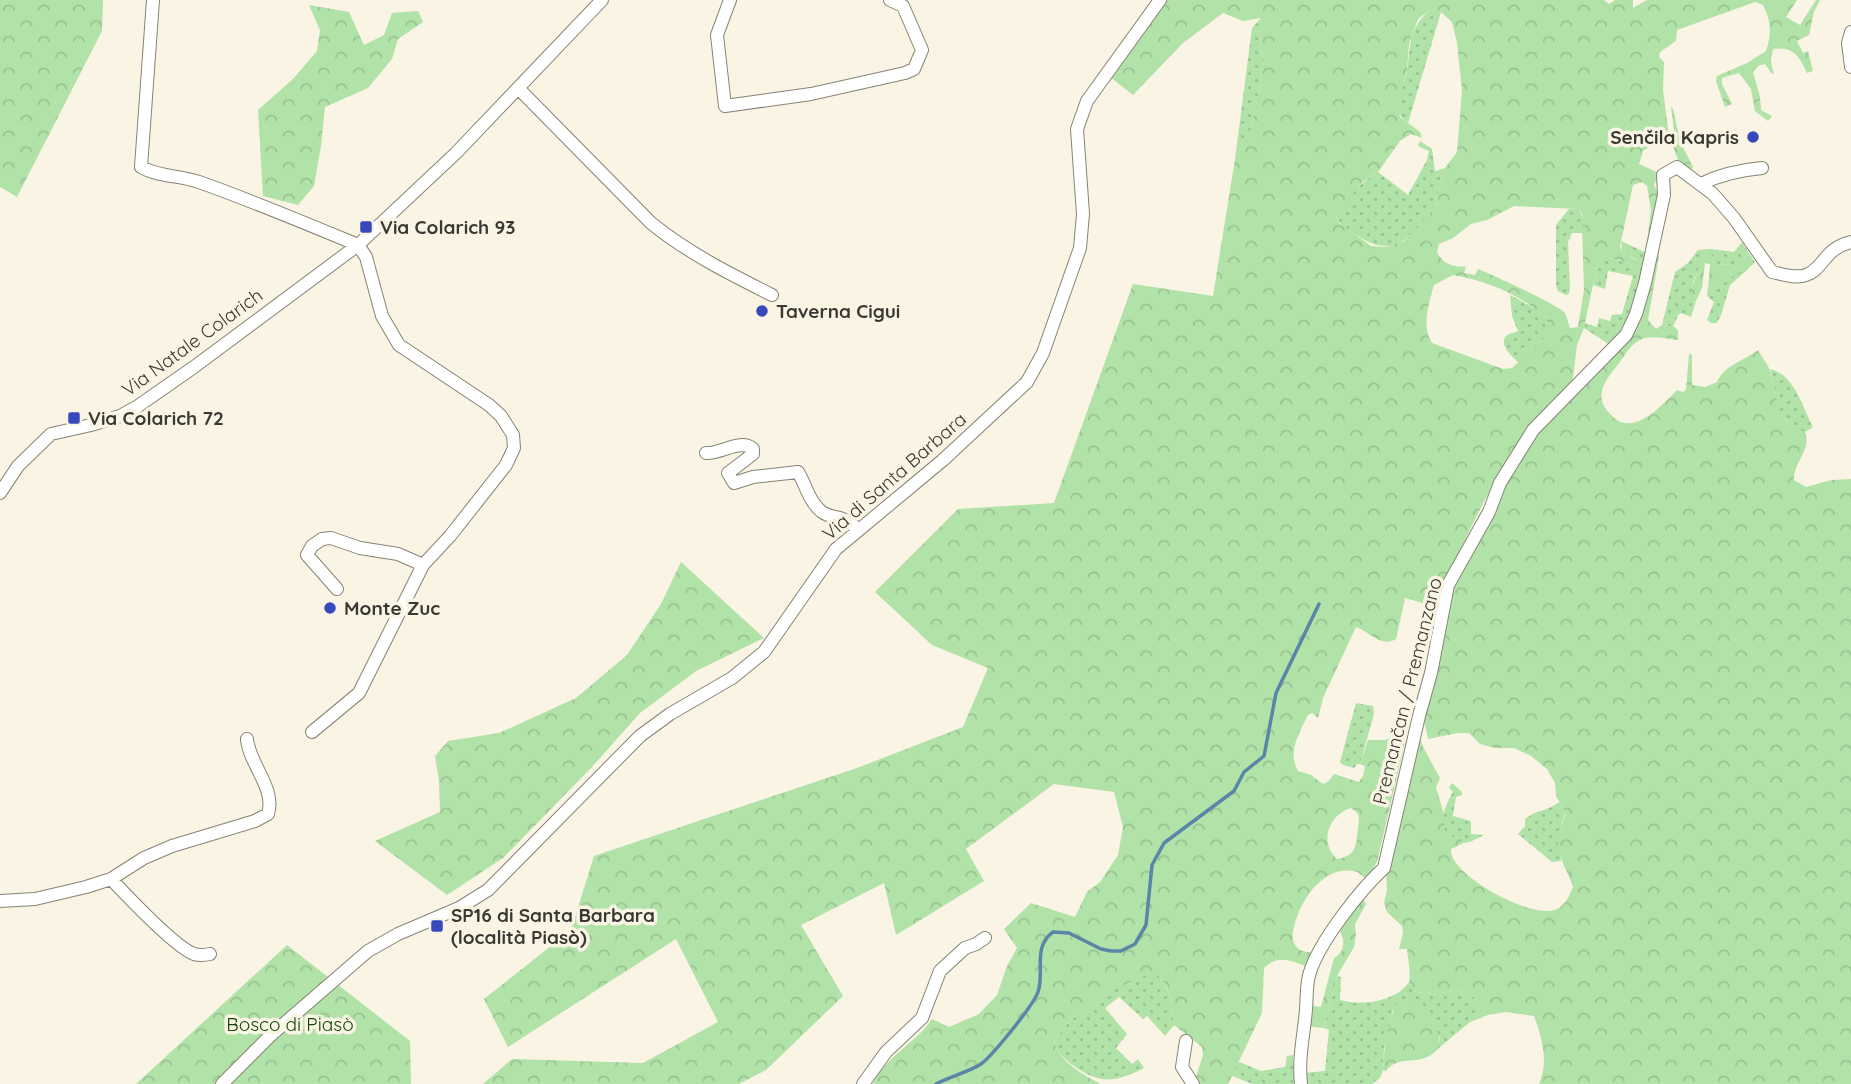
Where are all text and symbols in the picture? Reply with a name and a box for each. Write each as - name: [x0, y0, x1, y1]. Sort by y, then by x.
- place label: Senčila Kapris: [1610, 125, 1739, 149]
- marker: Senčila Kapris: [1745, 129, 1761, 145]
- place label: Via Colarich 93: [380, 215, 516, 239]
- marker: Via Colarich 93: [358, 219, 374, 235]
- street label: Via Natale Colarich: [117, 283, 267, 401]
- place label: Taverna Cigui: [776, 299, 900, 323]
- marker: Taverna Cigui: [754, 303, 770, 319]
- place label: Via Colarich 72: [88, 406, 224, 430]
- street label: Via di Santa Barbara: [817, 407, 971, 545]
- marker: Via Colarich 72: [66, 410, 82, 426]
- street label: Premančan / Premanzano: [1367, 575, 1447, 807]
- place label: Monte Zuc: [344, 596, 440, 620]
- marker: Monte Zuc: [322, 600, 338, 616]
- place label: SP16 di Santa Barbara (località Piasò): [451, 903, 655, 949]
- marker: SP16 di Santa Barbara (località Piasò): [429, 918, 445, 934]
- park label: Bosco di Piasò: [226, 1012, 354, 1036]

